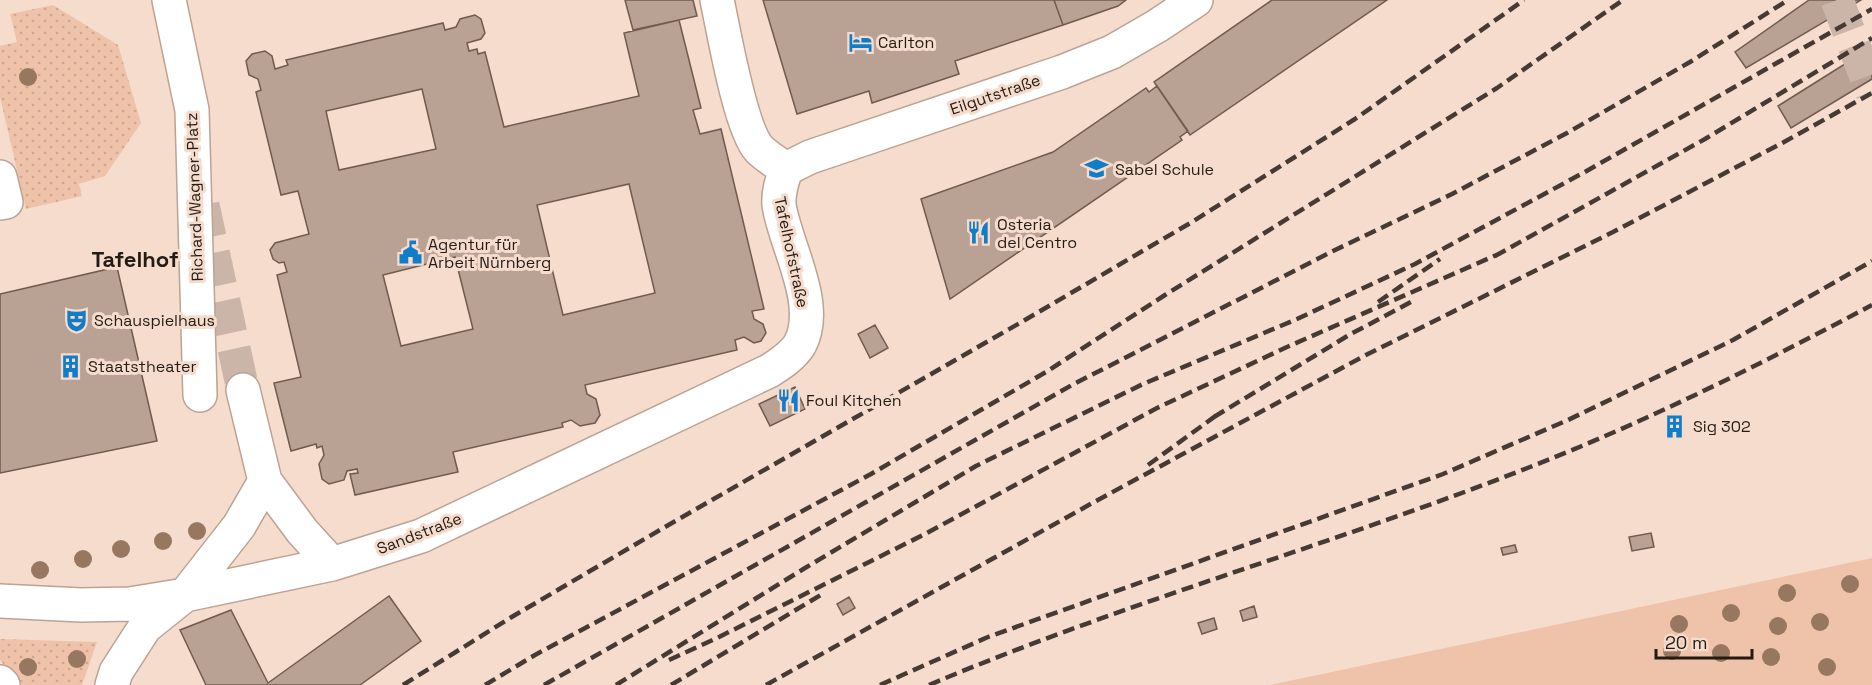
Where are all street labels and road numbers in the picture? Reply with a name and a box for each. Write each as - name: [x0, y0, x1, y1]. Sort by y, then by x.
- street label: Eilgutstraße: [947, 69, 1043, 120]
- street label: Richard-Wagner-Platz: [181, 112, 208, 282]
- street label: Tafelhofstraße: [769, 195, 814, 310]
- street label: Sandstraße: [374, 508, 465, 559]

